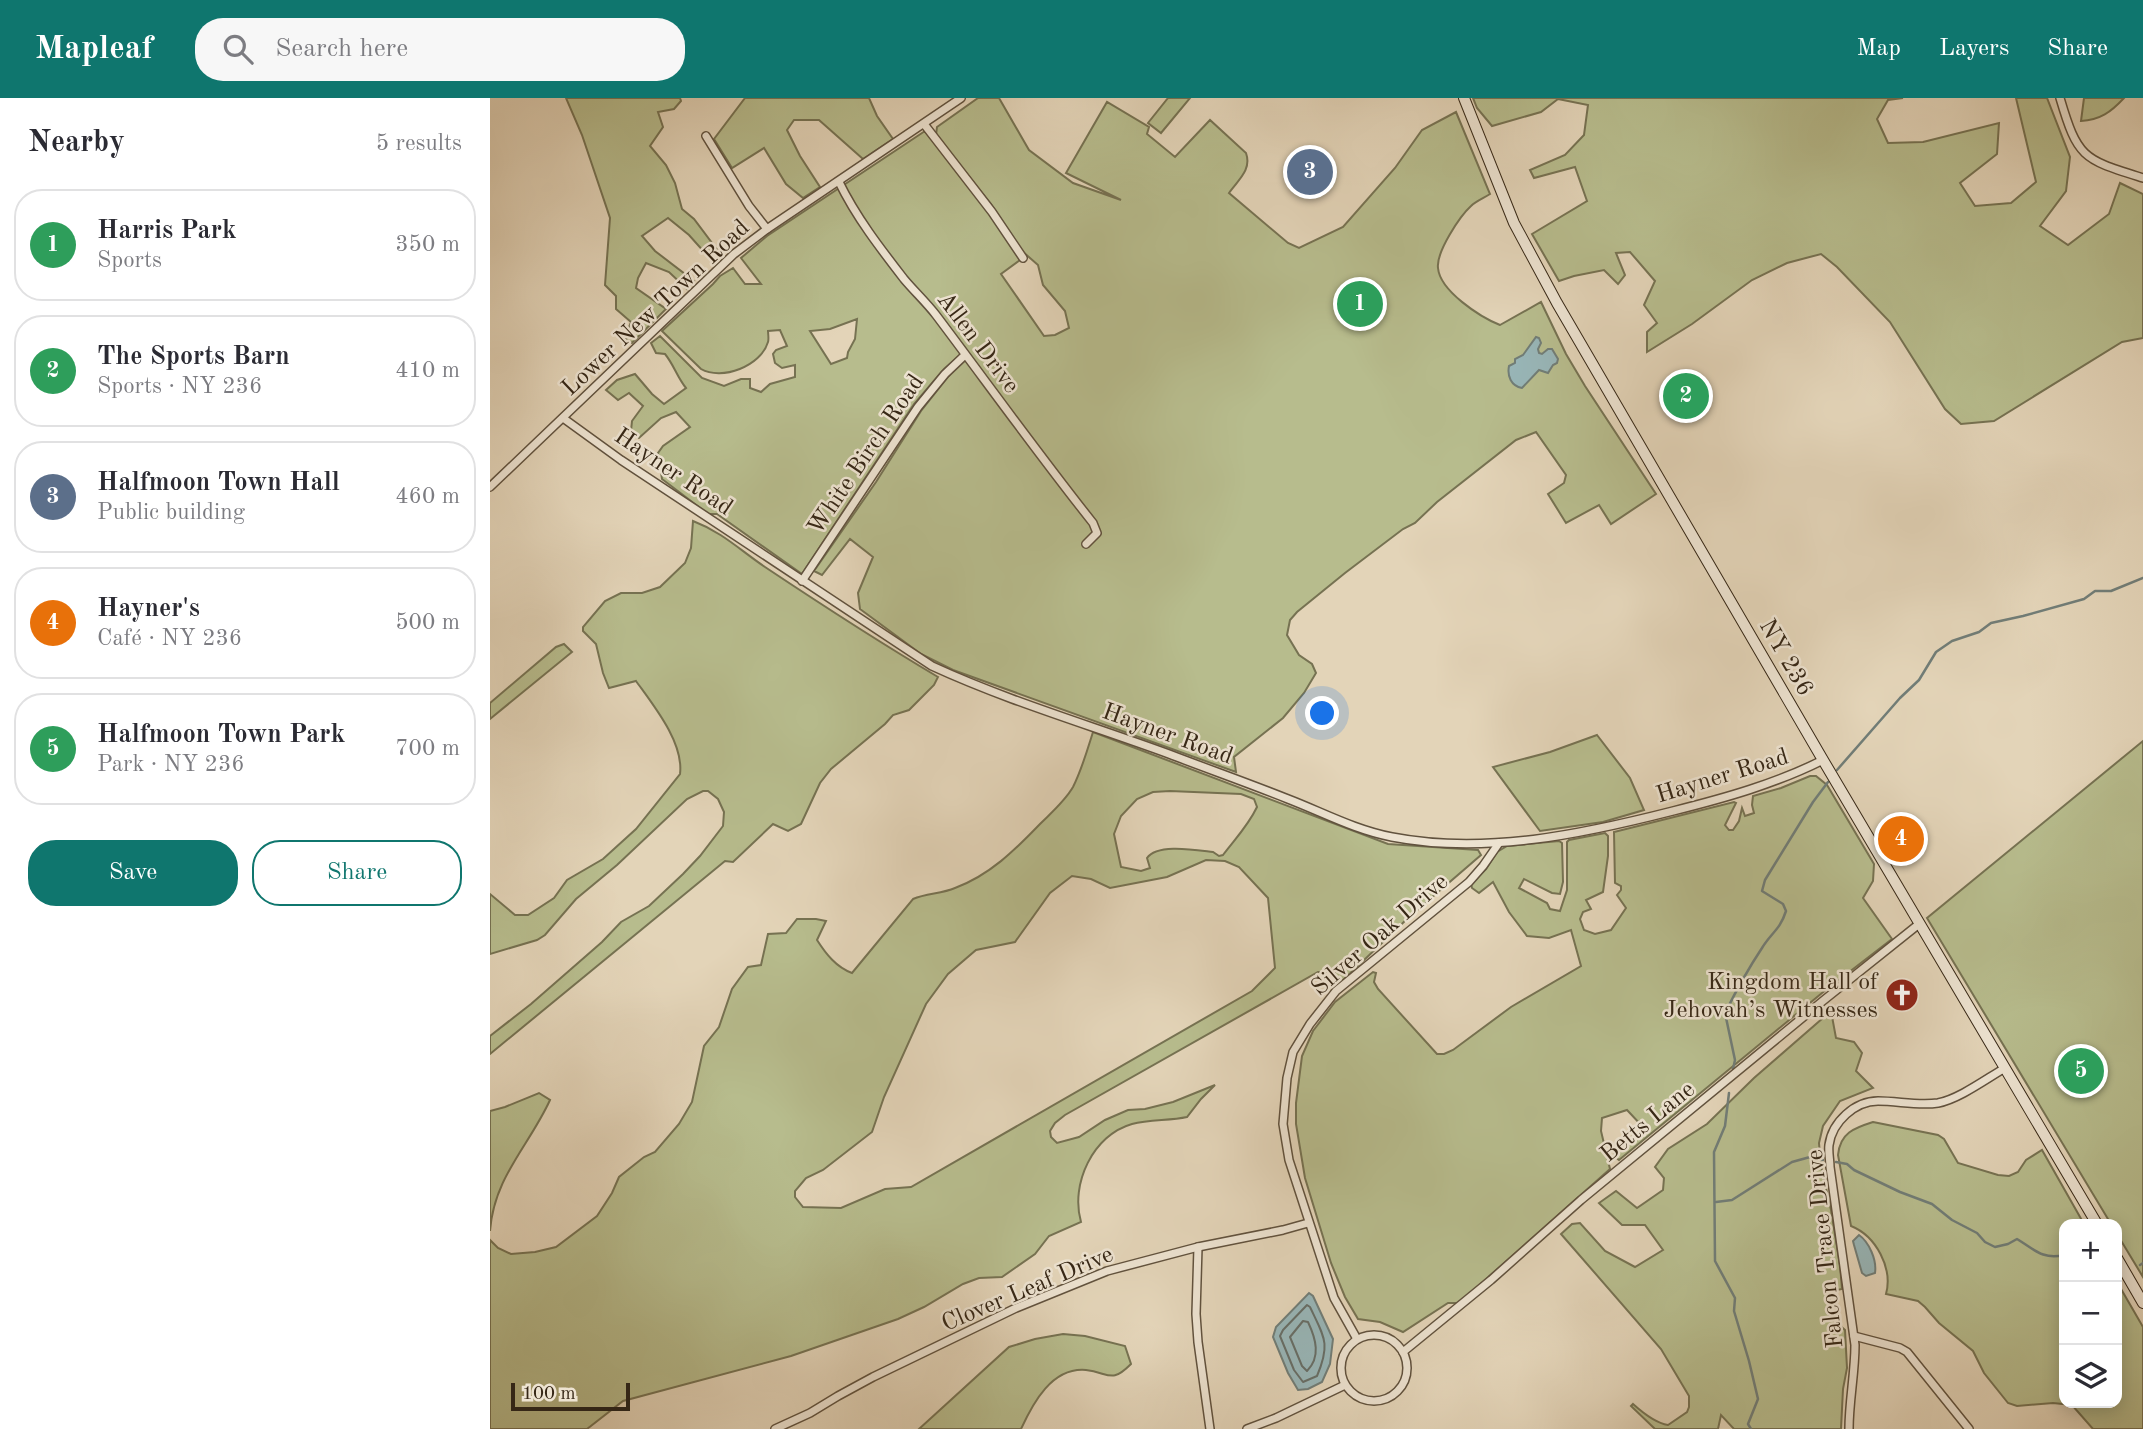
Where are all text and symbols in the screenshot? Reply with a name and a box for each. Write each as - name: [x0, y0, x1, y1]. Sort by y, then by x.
- search box: [195, 18, 685, 81]
- icon: search: [219, 30, 257, 68]
- text: Mapleaf: [35, 33, 153, 66]
- text: Search here: [275, 36, 408, 62]
- text: Map: [1857, 37, 1901, 61]
- text: Layers: [1939, 37, 2009, 61]
- text: Share: [2047, 37, 2108, 61]
- text: Nearby: [28, 128, 125, 158]
- text: 5 results: [376, 132, 462, 155]
- pin: 3: [1287, 146, 1333, 198]
- street label: Lower New Town Road: [558, 216, 755, 401]
- text: Harris Park: [97, 218, 237, 244]
- text: 1: [46, 233, 60, 256]
- text: 350 m: [395, 233, 460, 256]
- text: Sports: [97, 249, 162, 272]
- pin: 1: [1337, 278, 1383, 330]
- street label: Allen Drive: [932, 288, 1023, 398]
- text: The Sports Barn: [97, 344, 290, 370]
- text: 2: [46, 359, 60, 382]
- text: 410 m: [395, 359, 460, 382]
- pin: 2: [1663, 370, 1709, 422]
- street label: White Birch Road: [804, 371, 929, 540]
- text: Sports · NY 236: [97, 375, 262, 398]
- street label: Hayner Road: [609, 424, 736, 521]
- text: Halfmoon Town Hall: [97, 470, 340, 496]
- text: 3: [46, 485, 60, 508]
- text: 460 m: [395, 485, 460, 508]
- text: Public building: [97, 501, 245, 524]
- text: Hayner's: [97, 596, 200, 622]
- text: 4: [46, 611, 60, 634]
- text: 500 m: [395, 611, 460, 634]
- street label: NY 236: [1754, 615, 1817, 701]
- text: Café · NY 236: [97, 627, 242, 650]
- your location: [1305, 696, 1339, 730]
- street label: Hayner Road: [1099, 700, 1236, 770]
- text: Halfmoon Town Park: [97, 722, 345, 748]
- text: 5: [46, 737, 60, 760]
- text: 700 m: [395, 737, 460, 760]
- street label: Hayner Road: [1654, 745, 1792, 808]
- text: Park · NY 236: [97, 753, 245, 776]
- pin: 4: [1878, 813, 1924, 865]
- button: Save: [28, 840, 238, 906]
- button: Share: [252, 840, 462, 906]
- street label: Silver Oak Drive: [1307, 870, 1453, 1001]
- place label: Kingdom Hall of Jehovah’s Witnesses: [1664, 971, 1879, 1023]
- church icon: Kingdom Hall of Jehovah’s Witnesses: [1883, 976, 1921, 1014]
- pin: 5: [2058, 1045, 2104, 1097]
- street label: Betts Lane: [1597, 1078, 1700, 1168]
- street label: Falcon Trace Drive: [1804, 1148, 1848, 1349]
- map controls: [2059, 1219, 2122, 1408]
- button: +: [2059, 1219, 2122, 1282]
- street label: Clover Leaf Drive: [938, 1243, 1117, 1337]
- button: −: [2059, 1282, 2122, 1345]
- button: layers: [2059, 1345, 2122, 1408]
- scale bar: [511, 1380, 630, 1412]
- text: 100 m: [522, 1385, 575, 1404]

